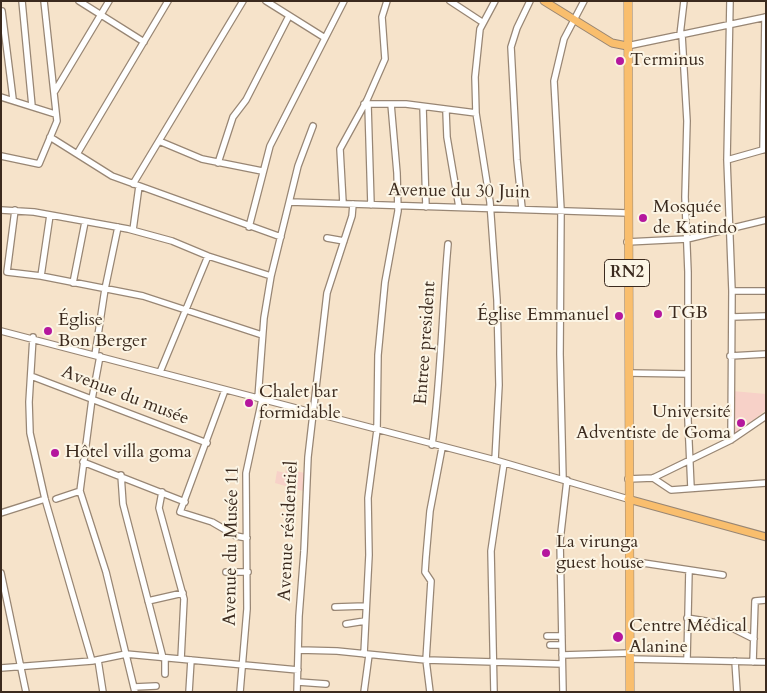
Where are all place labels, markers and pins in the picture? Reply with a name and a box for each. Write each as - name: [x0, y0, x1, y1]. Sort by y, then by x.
- place label: Terminus: [630, 50, 704, 72]
- marker: Terminus: [614, 55, 626, 67]
- place label: Mosquée de Katindo: [653, 197, 737, 240]
- marker: Mosquée de Katindo: [637, 212, 649, 224]
- place label: TGB: [668, 303, 708, 325]
- place label: Église Emmanuel: [477, 305, 609, 327]
- marker: TGB: [652, 308, 664, 320]
- place label: Église Bon Berger: [58, 310, 147, 352]
- marker: Église Emmanuel: [613, 310, 625, 322]
- marker: Église Bon Berger: [42, 325, 54, 337]
- place label: Chalet bar formidable: [259, 382, 341, 424]
- marker: Chalet bar formidable: [243, 397, 255, 409]
- place label: Université Adventiste de Goma: [576, 402, 731, 444]
- marker: Université Adventiste de Goma: [735, 417, 747, 429]
- place label: Hôtel villa goma: [65, 442, 192, 464]
- marker: Hôtel villa goma: [49, 447, 61, 459]
- place label: La virunga guest house: [556, 532, 644, 574]
- marker: La virunga guest house: [540, 547, 552, 559]
- place label: Centre Médical Alanine: [629, 616, 747, 659]
- marker: Centre Médical Alanine: [611, 630, 625, 644]

